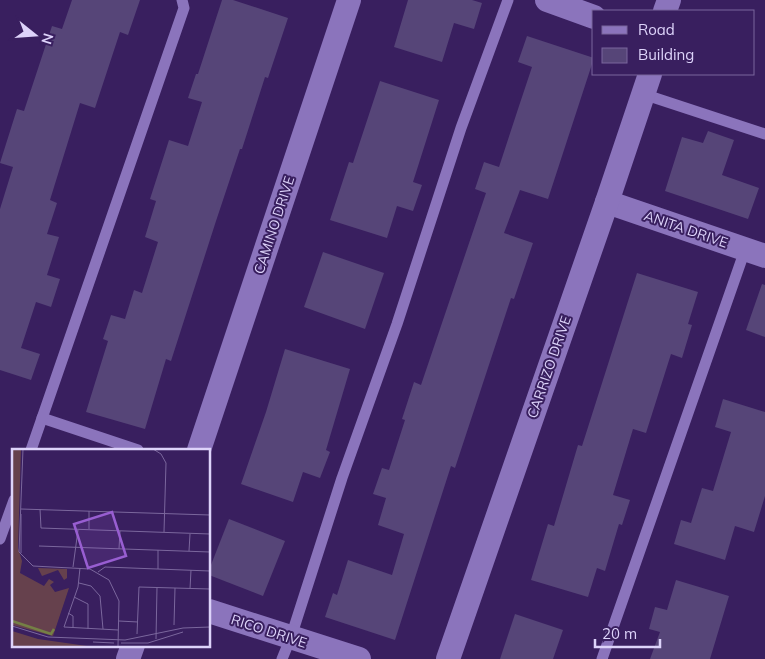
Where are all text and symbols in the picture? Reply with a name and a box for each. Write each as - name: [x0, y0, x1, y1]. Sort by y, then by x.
- north arrow: [10, 10, 60, 60]
- legend: [592, 10, 755, 75]
- text: Road: [638, 20, 675, 39]
- text: N: [37, 31, 58, 46]
- text: Building: [638, 45, 694, 64]
- street label: CAMINO DRIVE: [250, 174, 298, 276]
- street label: ANITA DRIVE: [642, 206, 730, 252]
- street label: CARRIZO DRIVE: [523, 313, 575, 421]
- inset map: [12, 449, 210, 646]
- street label: RICO DRIVE: [229, 610, 309, 652]
- scale bar: [595, 616, 660, 648]
- text: 20 m: [602, 624, 637, 643]

